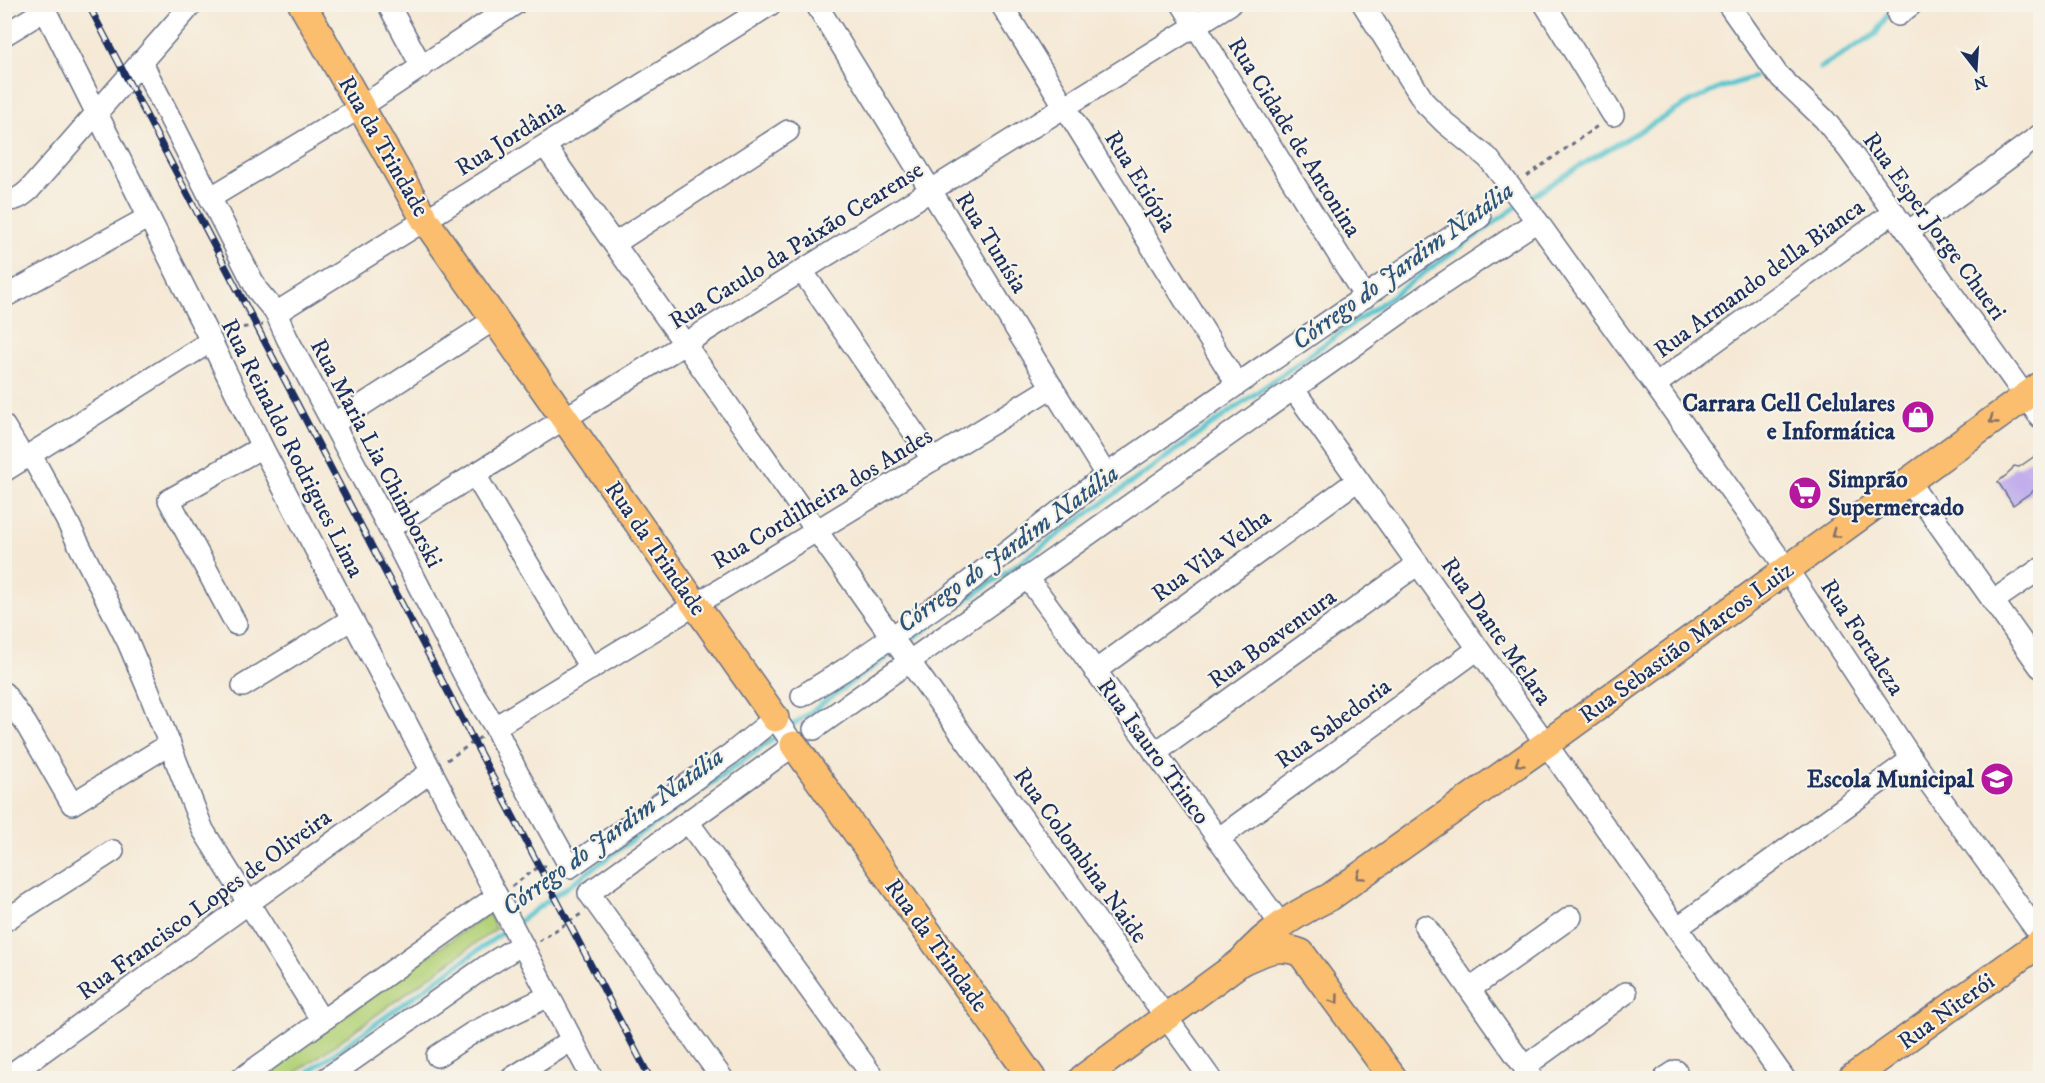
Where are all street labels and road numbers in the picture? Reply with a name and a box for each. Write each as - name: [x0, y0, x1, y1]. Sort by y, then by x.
- street label: Rua Cidade de Antonina: [1221, 32, 1368, 244]
- street label: Rua da Trindade: [331, 71, 436, 222]
- street label: Rua Jordânia: [450, 92, 572, 183]
- street label: Rua Etiópia: [1097, 125, 1183, 238]
- street label: Rua Esper Jorge Chueri: [1856, 127, 2013, 327]
- street label: Rua Catulo da Paixão Cearense: [664, 155, 929, 337]
- street label: Rua Tunísia: [948, 186, 1035, 300]
- street label: Rua Armando della Bianca: [1649, 192, 1871, 365]
- street label: Rua Reinaldo Rodrigues Lima: [214, 314, 371, 584]
- street label: Rua Maria Lia Chimborski: [303, 334, 449, 573]
- street label: Rua Cordilheira dos Andes: [707, 421, 938, 577]
- street label: Rua da Trindade: [598, 475, 713, 622]
- street label: Rua Vila Velha: [1146, 502, 1278, 609]
- street label: Rua Dante Melara: [1434, 552, 1559, 712]
- street label: Rua Sebastião Marcos Luiz: [1574, 555, 1800, 731]
- street label: Rua Fortaleza: [1813, 574, 1911, 702]
- street label: Rua Boaventura: [1203, 582, 1343, 695]
- street label: Rua Sabedoria: [1270, 671, 1398, 776]
- street label: Rua Isauro Trinco: [1090, 673, 1216, 831]
- street label: Rua Colombina Naide: [1006, 762, 1154, 949]
- street label: Rua Francisco Lopes de Oliveira: [72, 802, 338, 1007]
- street label: Rua da Trindade: [878, 873, 995, 1018]
- street label: Rua Niterói: [1892, 967, 2001, 1057]

